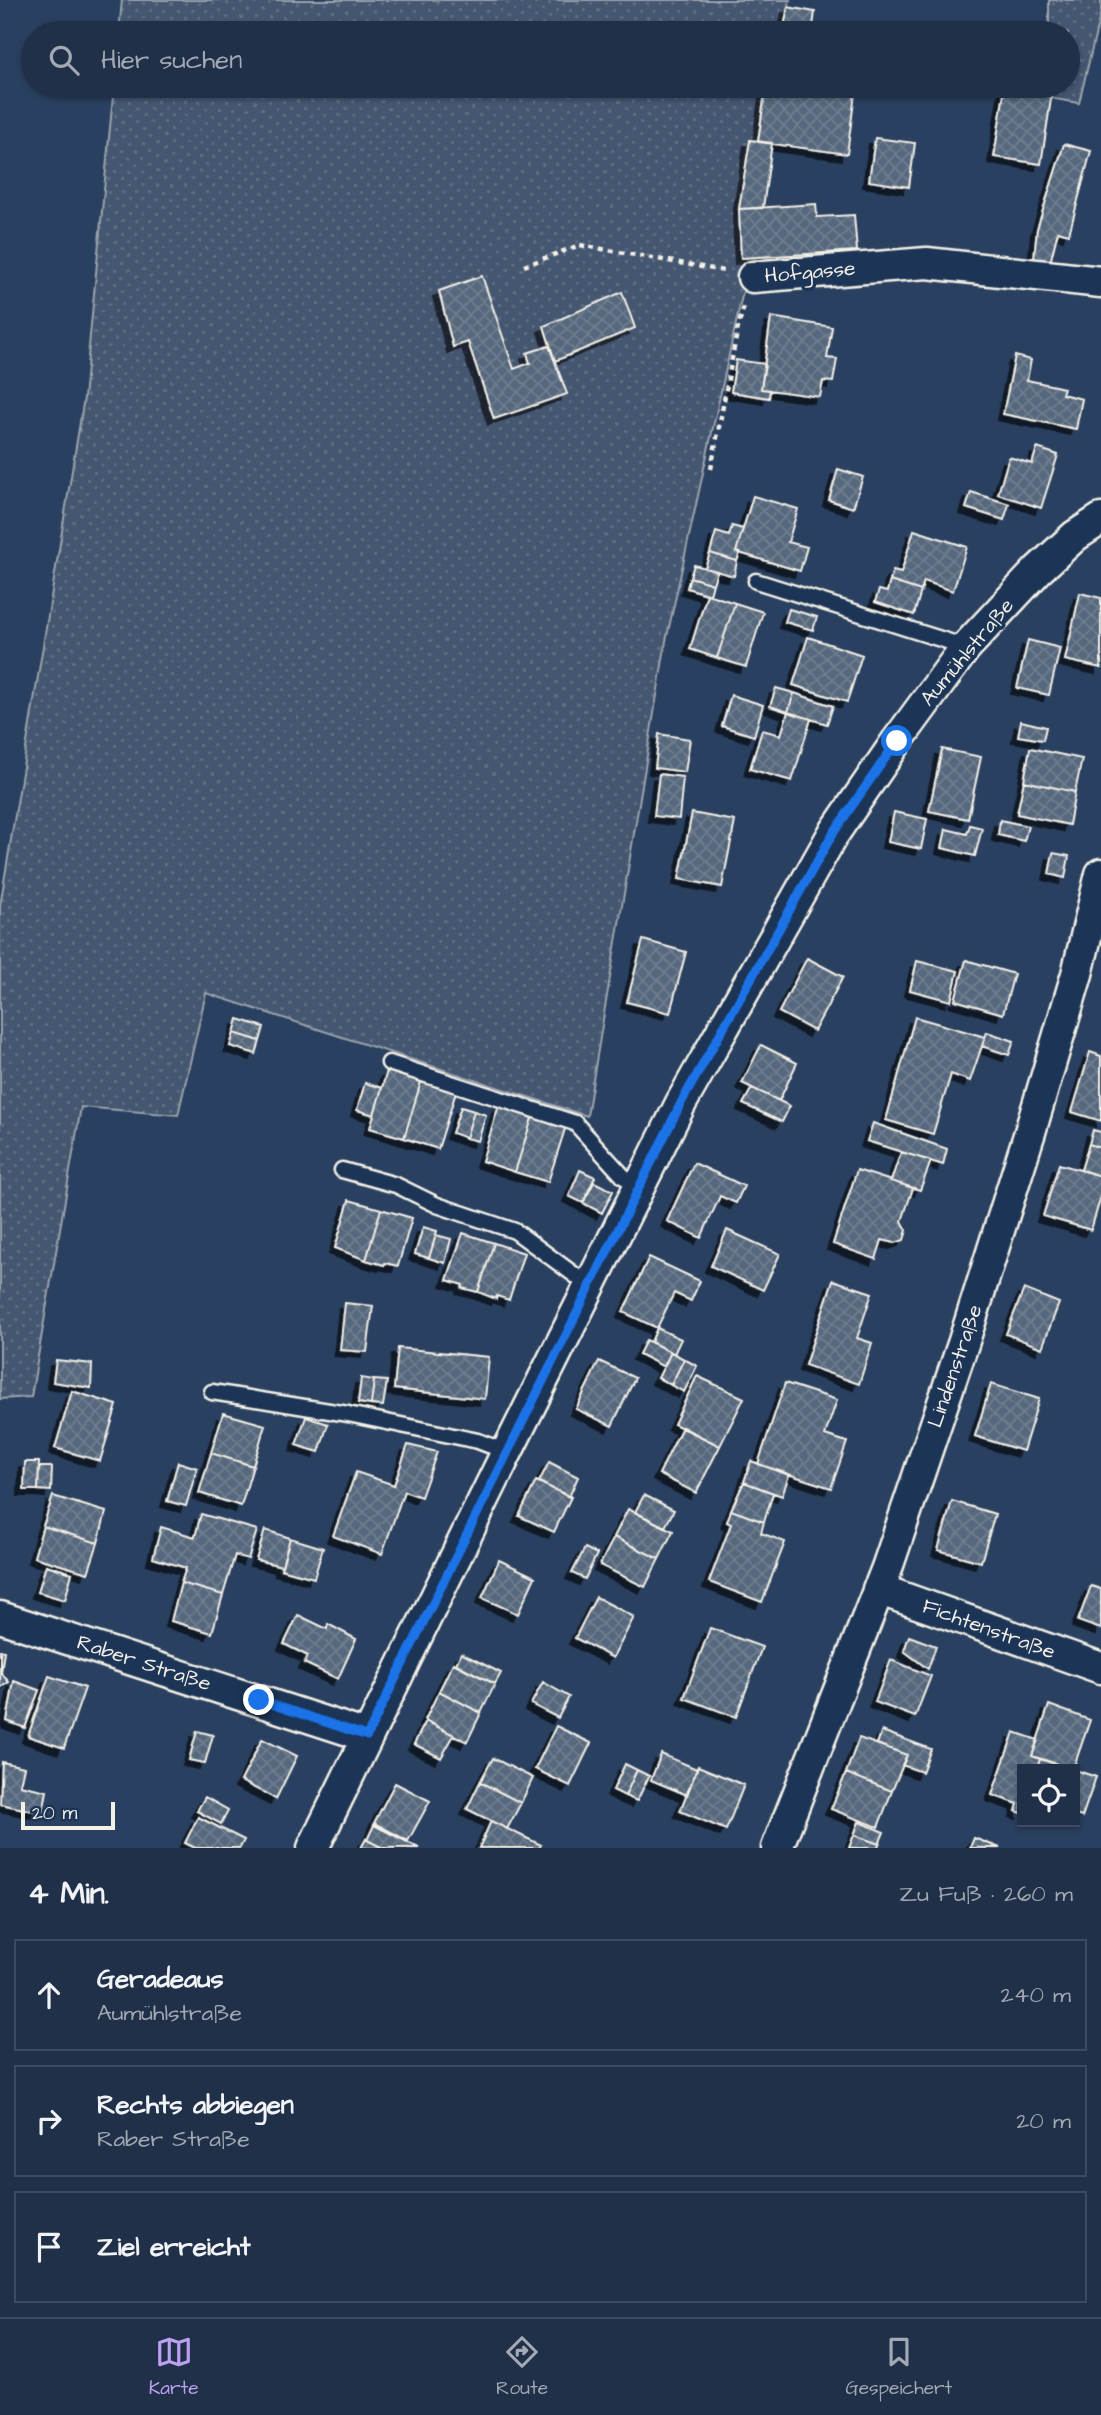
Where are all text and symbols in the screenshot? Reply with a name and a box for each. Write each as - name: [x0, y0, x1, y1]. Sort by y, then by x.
- search box: [21, 21, 1080, 98]
- icon: search: [45, 41, 83, 79]
- text: Hier suchen: [101, 42, 242, 78]
- street label: Hofgasse: [763, 254, 857, 292]
- street label: Aumühlstraße: [913, 592, 1021, 712]
- route start: [881, 725, 912, 756]
- street label: Lindenstraße: [920, 1301, 990, 1431]
- street label: Fichtenstraße: [919, 1592, 1059, 1666]
- street label: Raber Straße: [73, 1628, 215, 1698]
- route end: [243, 1684, 274, 1715]
- map controls: [1017, 1764, 1080, 1827]
- button: locate: [1017, 1764, 1080, 1827]
- scale bar: [21, 1799, 116, 1831]
- text: 20 m: [32, 1800, 77, 1827]
- text: 4 Min.: [28, 1873, 109, 1915]
- text: Zu Fuß · 260 m: [899, 1878, 1073, 1910]
- text: Geradeaus: [97, 1961, 224, 1997]
- icon: ahead: [30, 1976, 68, 2014]
- text: 240 m: [1001, 1979, 1071, 2011]
- text: Aumühlstraße: [97, 1997, 242, 2029]
- text: Rechts abbiegen: [97, 2087, 294, 2123]
- icon: right: [30, 2102, 68, 2140]
- text: 20 m: [1016, 2105, 1071, 2137]
- text: Raber Straße: [97, 2123, 250, 2155]
- icon: arrive: [30, 2228, 68, 2266]
- text: Ziel erreicht: [97, 2229, 251, 2265]
- tab: Karte: [149, 2333, 198, 2402]
- tab: Route: [496, 2333, 548, 2402]
- tab: Gespeichert: [846, 2333, 952, 2402]

